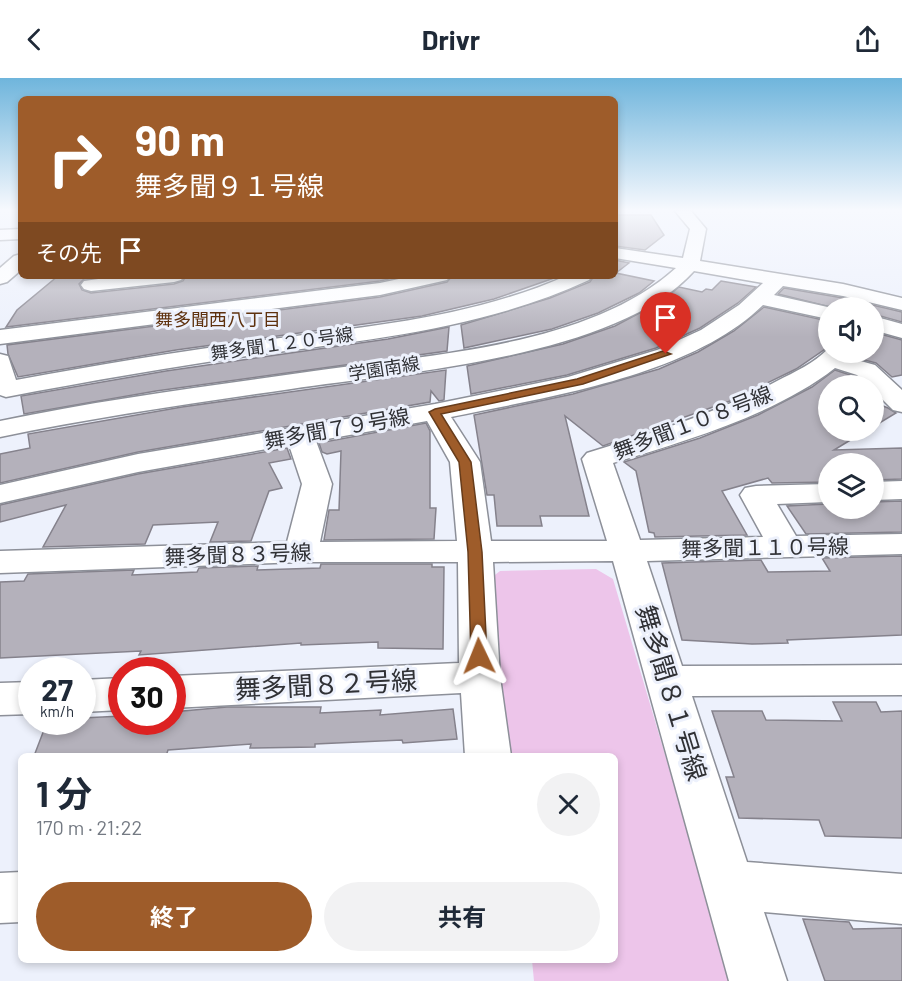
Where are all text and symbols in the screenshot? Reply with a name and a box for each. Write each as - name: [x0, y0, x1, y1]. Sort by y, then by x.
- icon: back: [18, 23, 51, 56]
- text: Drivr: [422, 23, 480, 55]
- icon: share: [851, 23, 884, 56]
- text: 90 m: [135, 114, 225, 164]
- icon: right: [36, 120, 114, 198]
- text: 舞多聞９１号線: [135, 169, 324, 201]
- icon: arrive: [114, 234, 147, 267]
- text: その先: [36, 239, 102, 265]
- pin: [640, 292, 691, 354]
- map controls: [818, 297, 884, 519]
- button: sound: [818, 297, 884, 363]
- icon: arrive: [649, 301, 682, 334]
- district label: 舞多聞西八丁目: [155, 308, 281, 330]
- street label: 舞多聞１２０号線: [209, 322, 355, 364]
- street label: 学園南線: [347, 352, 421, 385]
- button: search: [818, 375, 884, 441]
- street label: 舞多聞１０８号線: [610, 380, 775, 463]
- street label: 舞多聞７９号線: [262, 402, 411, 453]
- button: layers: [818, 453, 884, 519]
- street label: 舞多聞１１０号線: [681, 533, 849, 560]
- street label: 舞多聞８３号線: [164, 538, 312, 569]
- street label: 舞多聞８１号線: [631, 601, 714, 784]
- position arrow: [447, 624, 511, 688]
- speed limit sign: 30: [108, 657, 186, 735]
- street label: 舞多聞８２号線: [234, 663, 418, 704]
- text: 27: [41, 671, 73, 707]
- text: km/h: [40, 702, 74, 720]
- text: 1 分: [36, 771, 92, 814]
- button: close: [537, 773, 600, 836]
- text: 170 m · 21:22: [36, 815, 142, 839]
- button: 終了: [36, 882, 312, 951]
- button: 共有: [324, 882, 600, 951]

